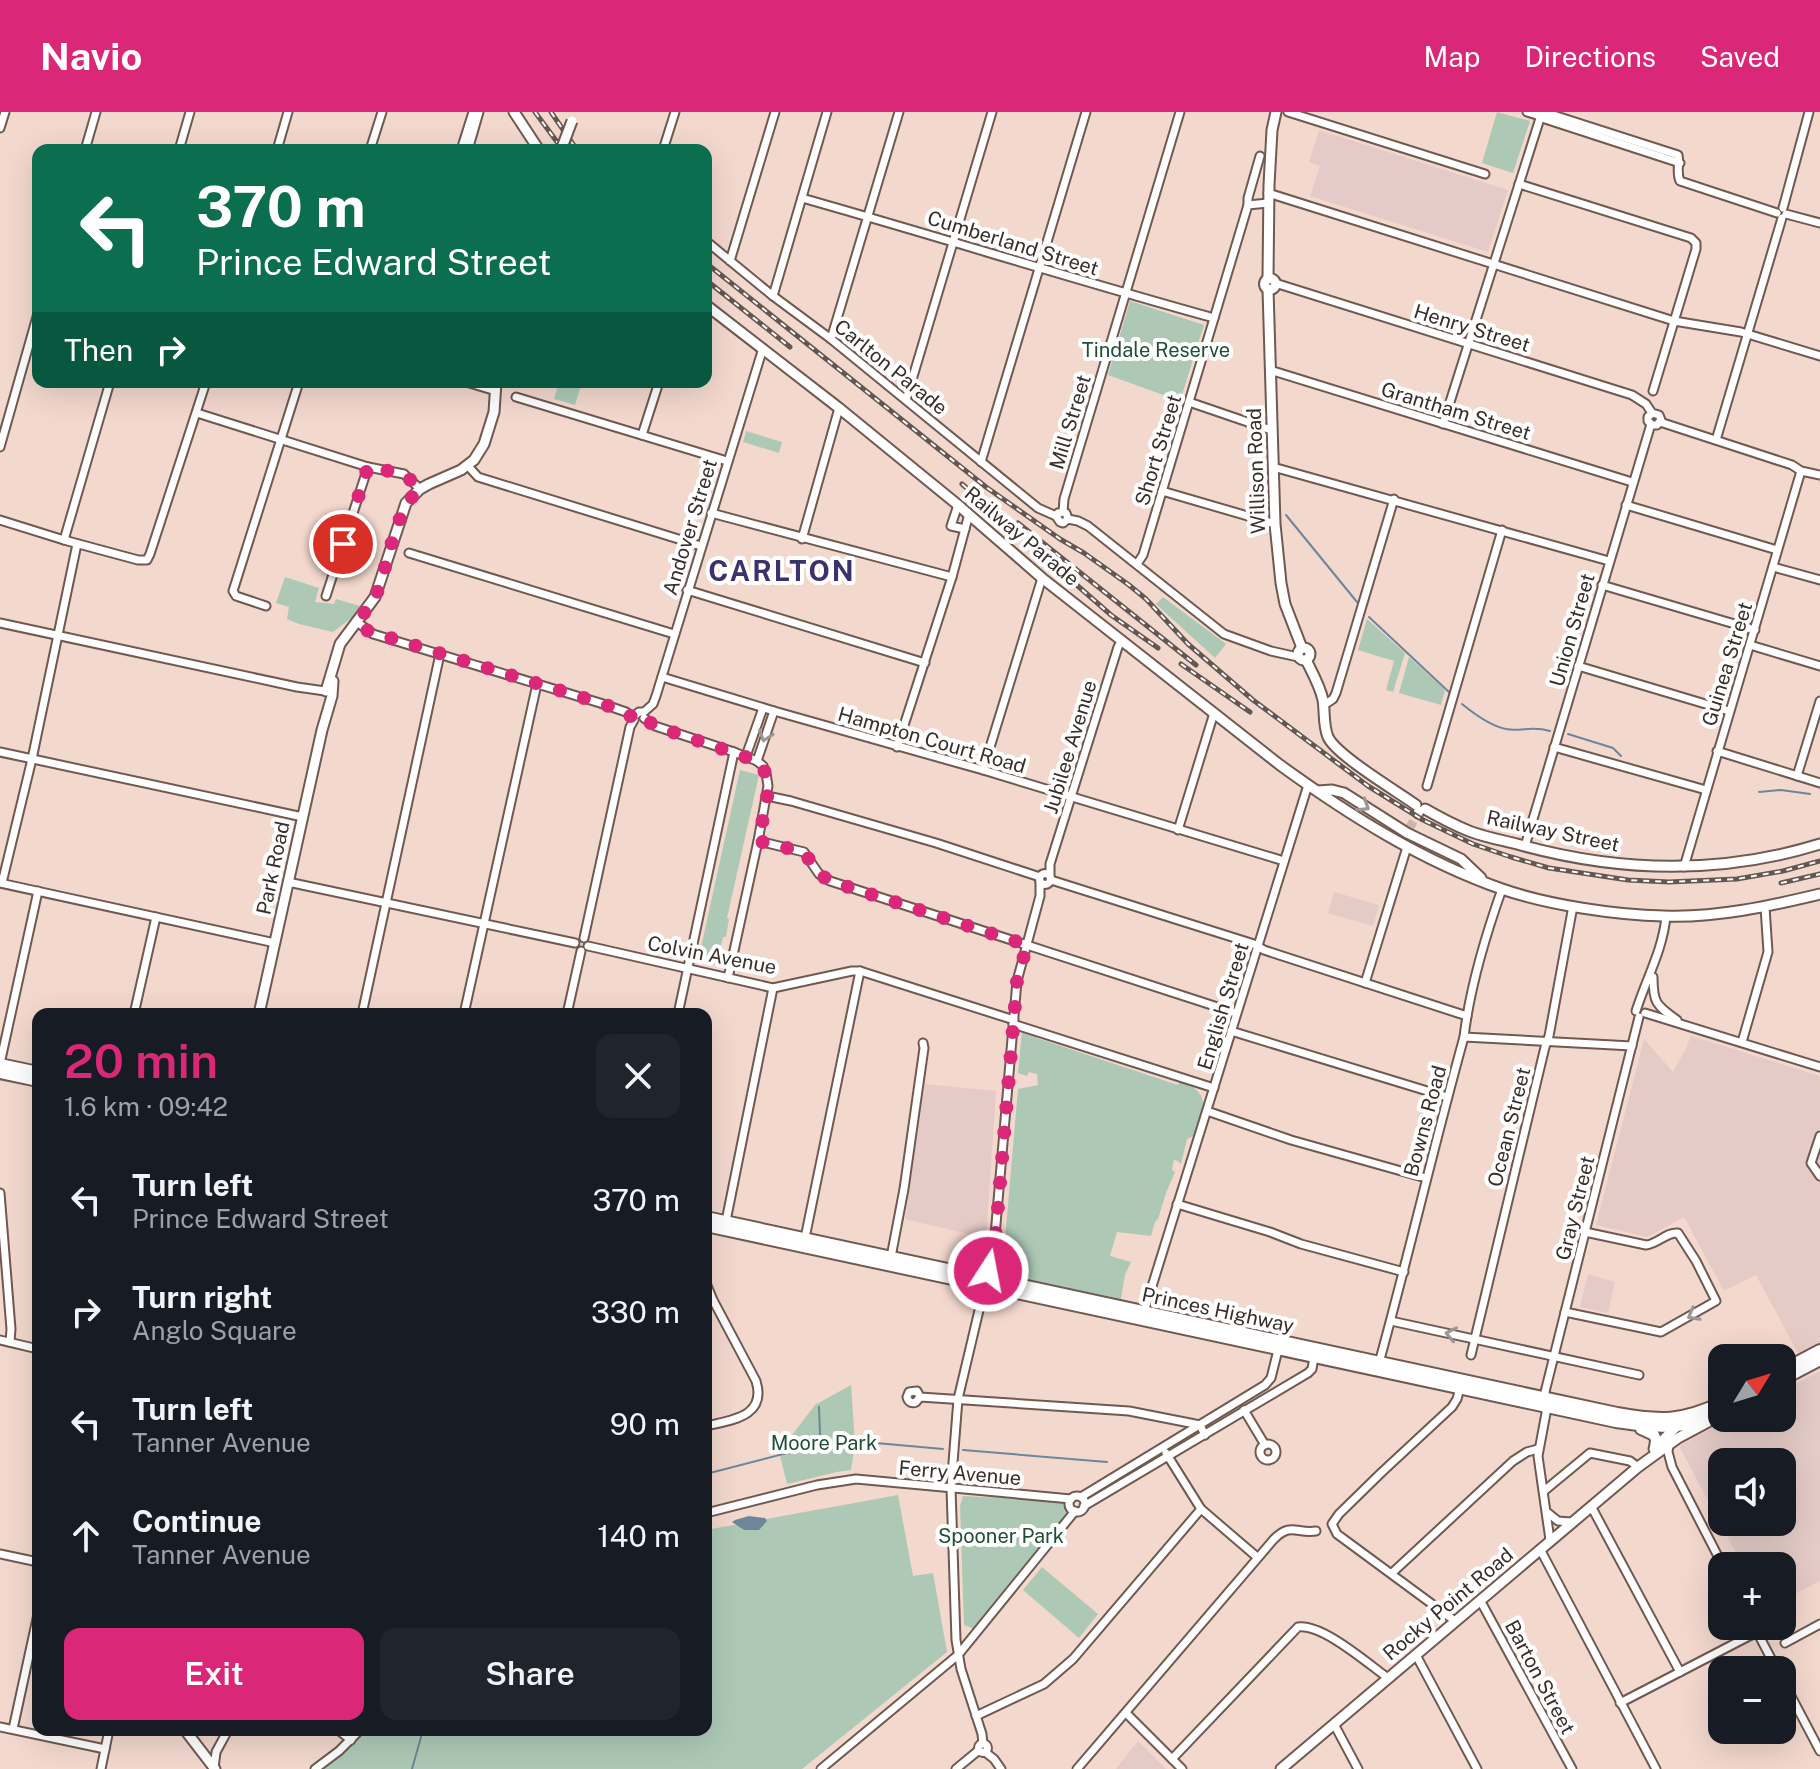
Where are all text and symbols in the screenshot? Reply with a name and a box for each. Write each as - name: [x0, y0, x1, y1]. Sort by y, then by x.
- text: Navio: [40, 34, 142, 79]
- text: Map: [1424, 40, 1480, 73]
- text: Directions: [1524, 40, 1656, 73]
- text: Saved: [1700, 40, 1780, 73]
- text: 370 m: [196, 174, 366, 240]
- icon: left: [64, 176, 168, 280]
- street label: Cumberland Street: [925, 206, 1101, 280]
- text: Prince Edward Street: [196, 241, 552, 283]
- street label: Henry Street: [1411, 299, 1533, 357]
- street label: Carlton Parade: [830, 314, 952, 420]
- icon: right: [149, 328, 193, 372]
- text: Then: [64, 332, 133, 368]
- park label: Tindale Reserve: [1082, 338, 1230, 362]
- street label: Mill Street: [1044, 372, 1096, 472]
- street label: Grantham Street: [1378, 377, 1534, 445]
- street label: Short Street: [1130, 392, 1186, 508]
- street label: Willison Road: [1242, 408, 1270, 534]
- street label: Andover Street: [658, 456, 722, 598]
- street label: Railway Parade: [960, 481, 1084, 591]
- pin: [309, 510, 377, 578]
- icon: arrive: [321, 522, 365, 566]
- district label: CARLTON: [708, 554, 856, 587]
- street label: Union Street: [1544, 571, 1600, 689]
- street label: Guinea Street: [1697, 599, 1757, 729]
- street label: Jubilee Avenue: [1038, 677, 1102, 817]
- street label: Hampton Court Road: [835, 702, 1029, 778]
- one-way arrow: [759, 729, 775, 743]
- one-way arrow: [1355, 796, 1370, 811]
- street label: Railway Street: [1484, 805, 1622, 857]
- street label: Park Road: [251, 819, 295, 917]
- street label: Colvin Avenue: [645, 931, 779, 979]
- street label: English Street: [1192, 939, 1254, 1073]
- text: 20 min: [64, 1032, 218, 1089]
- button: close: [596, 1034, 680, 1118]
- street label: Bowns Road: [1399, 1063, 1451, 1179]
- street label: Ocean Street: [1483, 1065, 1535, 1189]
- text: 1.6 km · 09:42: [64, 1091, 228, 1122]
- street label: Gray Street: [1550, 1153, 1600, 1263]
- text: Turn left: [132, 1167, 253, 1203]
- icon: left: [64, 1178, 108, 1222]
- text: 370 m: [593, 1182, 680, 1218]
- text: Prince Edward Street: [132, 1203, 389, 1234]
- position arrow: [946, 1229, 1030, 1313]
- text: Turn right: [132, 1279, 272, 1315]
- street label: Princes Highway: [1140, 1282, 1297, 1338]
- icon: right: [64, 1290, 108, 1334]
- text: 330 m: [591, 1294, 680, 1330]
- one-way arrow: [1687, 1306, 1701, 1321]
- text: Anglo Square: [132, 1315, 297, 1346]
- one-way arrow: [1444, 1326, 1458, 1343]
- north arrow: [1708, 1344, 1796, 1432]
- map controls: [1708, 1344, 1796, 1744]
- text: Turn left: [132, 1391, 253, 1427]
- icon: left: [64, 1402, 108, 1446]
- text: 90 m: [610, 1406, 680, 1442]
- text: Tanner Avenue: [132, 1427, 311, 1458]
- park label: Moore Park: [771, 1431, 877, 1455]
- button: sound: [1708, 1448, 1796, 1536]
- street label: Ferry Avenue: [898, 1456, 1022, 1490]
- text: Continue: [132, 1503, 262, 1539]
- icon: ahead: [64, 1514, 108, 1558]
- text: 140 m: [597, 1518, 680, 1554]
- park label: Spooner Park: [938, 1524, 1064, 1548]
- text: Tanner Avenue: [132, 1539, 311, 1570]
- street label: Rocky Point Road: [1378, 1543, 1518, 1665]
- button: +: [1708, 1552, 1796, 1640]
- street label: Barton Street: [1500, 1616, 1580, 1738]
- button: Exit: [64, 1628, 364, 1720]
- button: Share: [380, 1628, 680, 1720]
- button: −: [1708, 1656, 1796, 1744]

